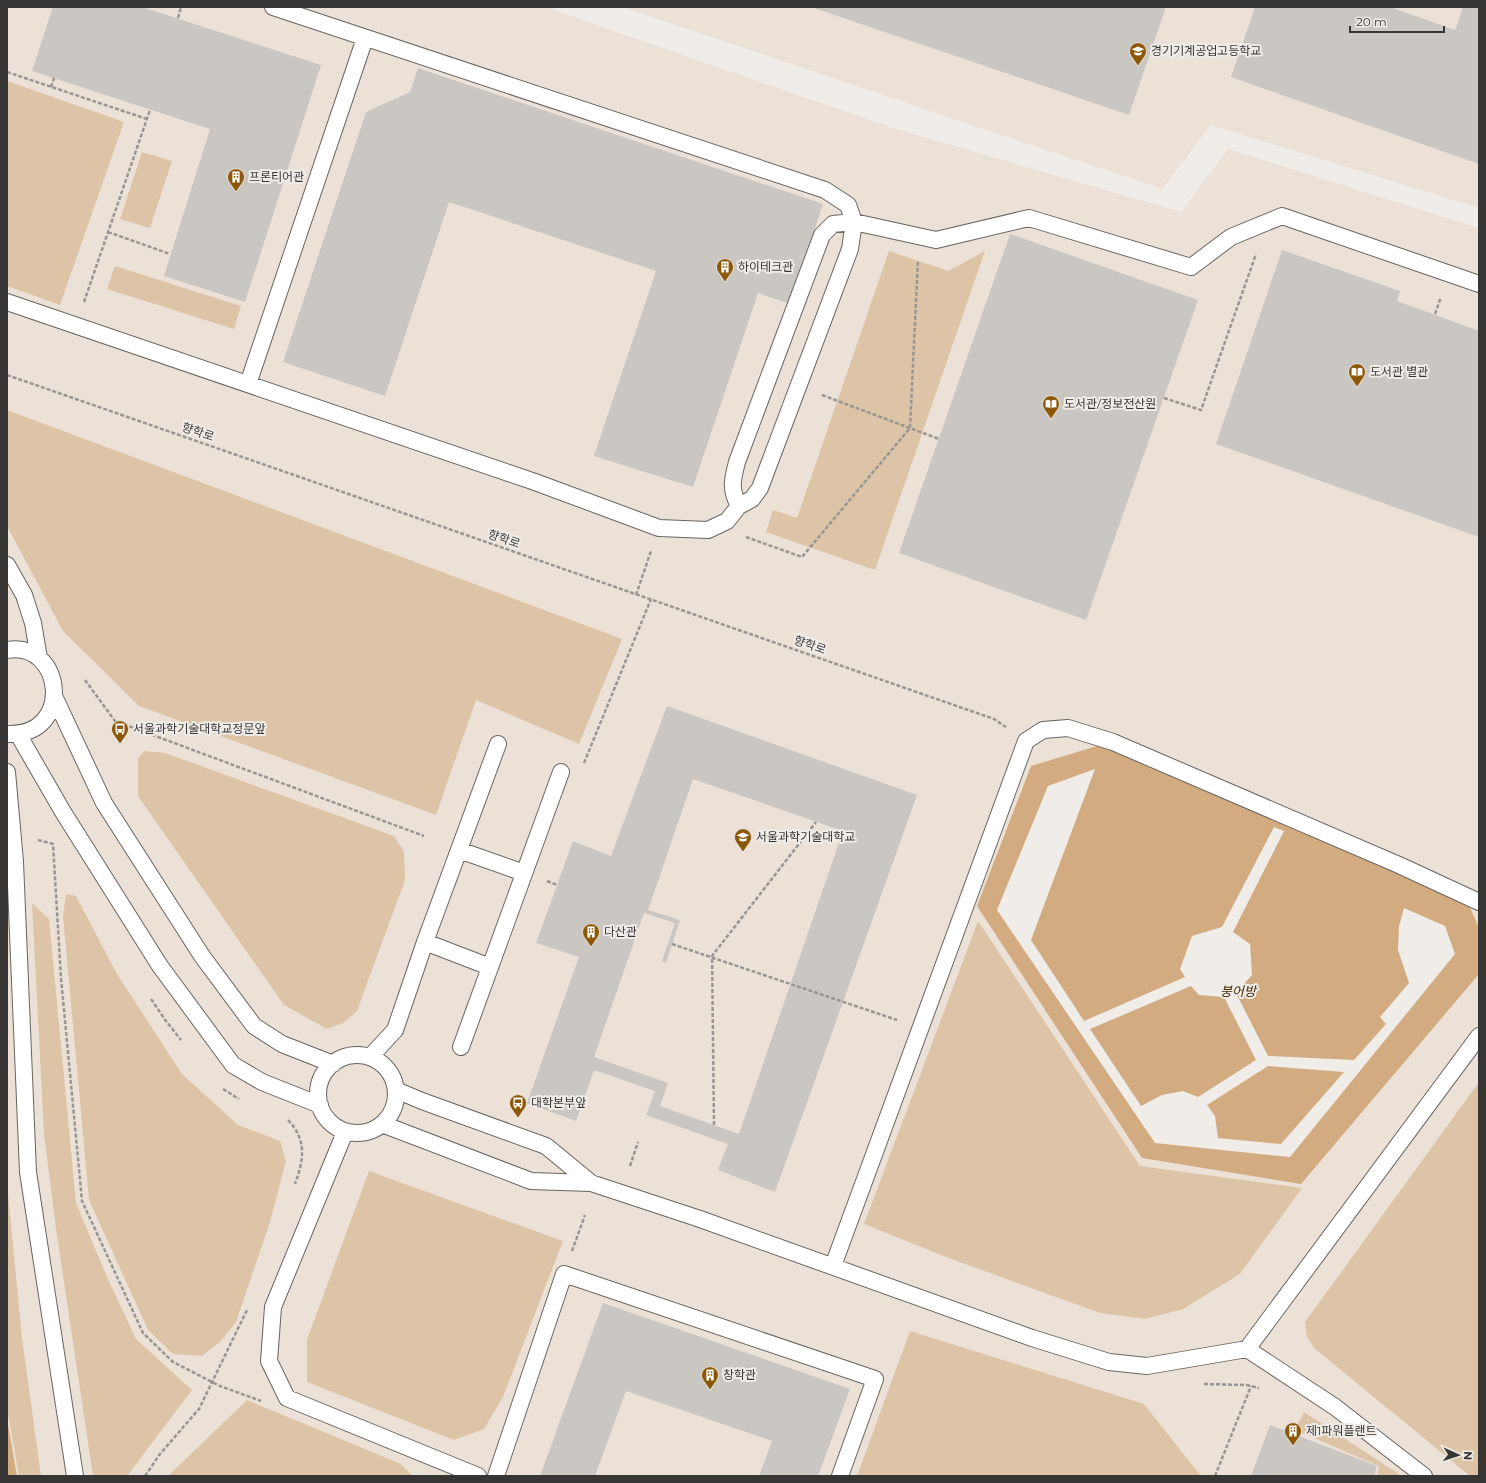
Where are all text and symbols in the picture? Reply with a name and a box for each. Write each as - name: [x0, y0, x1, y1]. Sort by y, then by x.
- scale bar: [1350, 8, 1444, 34]
- text: 20 m: [1356, 14, 1387, 29]
- school or university icon: 경기기계공업고등학교: [1128, 41, 1148, 66]
- place label: 경기기계공업고등학교: [1151, 43, 1261, 58]
- building icon: 프론티어관: [226, 167, 246, 192]
- place label: 프론티어관: [249, 169, 304, 184]
- building icon: 하이테크관: [715, 257, 735, 282]
- place label: 하이테크관: [738, 259, 793, 274]
- library icon: 도서관 별관: [1347, 362, 1367, 387]
- place label: 도서관 별관: [1370, 364, 1428, 379]
- library icon: 도서관/정보전산원: [1041, 394, 1061, 419]
- place label: 도서관/정보전산원: [1064, 396, 1156, 411]
- street label: 향학로: [180, 419, 216, 444]
- street label: 향학로: [486, 526, 522, 551]
- street label: 향학로: [792, 632, 828, 657]
- bus stop icon: 서울과학기술대학교정문앞: [110, 719, 130, 744]
- place label: 서울과학기술대학교정문앞: [133, 721, 265, 736]
- school or university icon: 서울과학기술대학교: [733, 827, 753, 852]
- place label: 서울과학기술대학교: [756, 829, 855, 844]
- building icon: 다산관: [581, 922, 601, 947]
- place label: 다산관: [604, 924, 637, 939]
- water label: 붕어방: [1220, 983, 1258, 999]
- bus stop icon: 대학본부앞: [508, 1093, 528, 1118]
- place label: 대학본부앞: [531, 1095, 586, 1110]
- building icon: 창학관: [700, 1365, 720, 1390]
- place label: 창학관: [723, 1367, 756, 1382]
- building icon: 제1파워플랜트: [1283, 1421, 1303, 1446]
- place label: 제1파워플랜트: [1306, 1423, 1377, 1438]
- north arrow: [1438, 1435, 1478, 1475]
- text: N: [1461, 1451, 1475, 1460]

